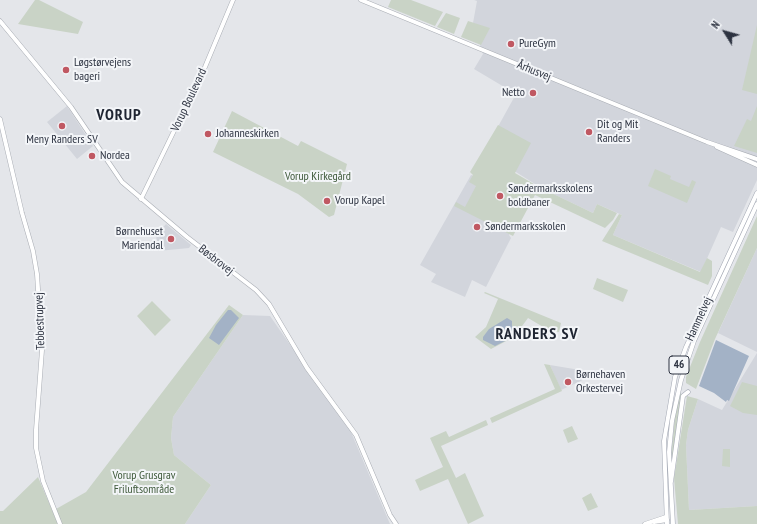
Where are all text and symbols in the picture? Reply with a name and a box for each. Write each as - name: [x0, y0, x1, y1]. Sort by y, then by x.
- north arrow: [705, 12, 745, 52]
- text: N: [708, 18, 723, 31]
- place label: PureGym: [519, 37, 556, 51]
- marker: PureGym: [506, 39, 516, 49]
- place label: Løgstørvejens bageri: [74, 56, 131, 84]
- street label: Århusvej: [515, 58, 553, 84]
- marker: Løgstørvejens bageri: [61, 65, 71, 75]
- street label: Vorup Boulevard: [168, 66, 210, 134]
- place label: Netto: [502, 86, 525, 100]
- marker: Netto: [528, 88, 538, 98]
- district label: VORUP: [96, 105, 142, 125]
- place label: Dit og Mit Randers: [597, 118, 638, 146]
- marker: Meny Randers SV: [57, 121, 67, 131]
- place label: Johanneskirken: [216, 127, 279, 141]
- marker: Dit og Mit Randers: [584, 127, 594, 137]
- marker: Johanneskirken: [203, 129, 213, 139]
- place label: Meny Randers SV: [26, 133, 98, 147]
- place label: Nordea: [100, 149, 130, 163]
- marker: Nordea: [87, 151, 97, 161]
- park label: Vorup Kirkegård: [285, 170, 351, 184]
- place label: Søndermarksskolens boldbaner: [508, 182, 593, 210]
- marker: Søndermarksskolens boldbaner: [495, 191, 505, 201]
- place label: Vorup Kapel: [335, 194, 385, 208]
- marker: Vorup Kapel: [322, 196, 332, 206]
- place label: Søndermarksskolen: [485, 220, 565, 234]
- marker: Søndermarksskolen: [472, 222, 482, 232]
- place label: Børnehuset Mariendal: [116, 225, 163, 253]
- marker: Børnehuset Mariendal: [166, 234, 176, 244]
- street label: Bøsbrovej: [196, 242, 236, 278]
- street label: Tebbestrupvej: [32, 292, 48, 350]
- street label: Hammelvej: [683, 295, 715, 343]
- district label: RANDERS SV: [495, 324, 579, 344]
- road number: 46: [669, 356, 689, 374]
- place label: Børnehaven Orkestervej: [576, 368, 625, 396]
- marker: Børnehaven Orkestervej: [563, 377, 573, 387]
- park label: Vorup Grusgrav Friluftsområde: [113, 469, 175, 497]

